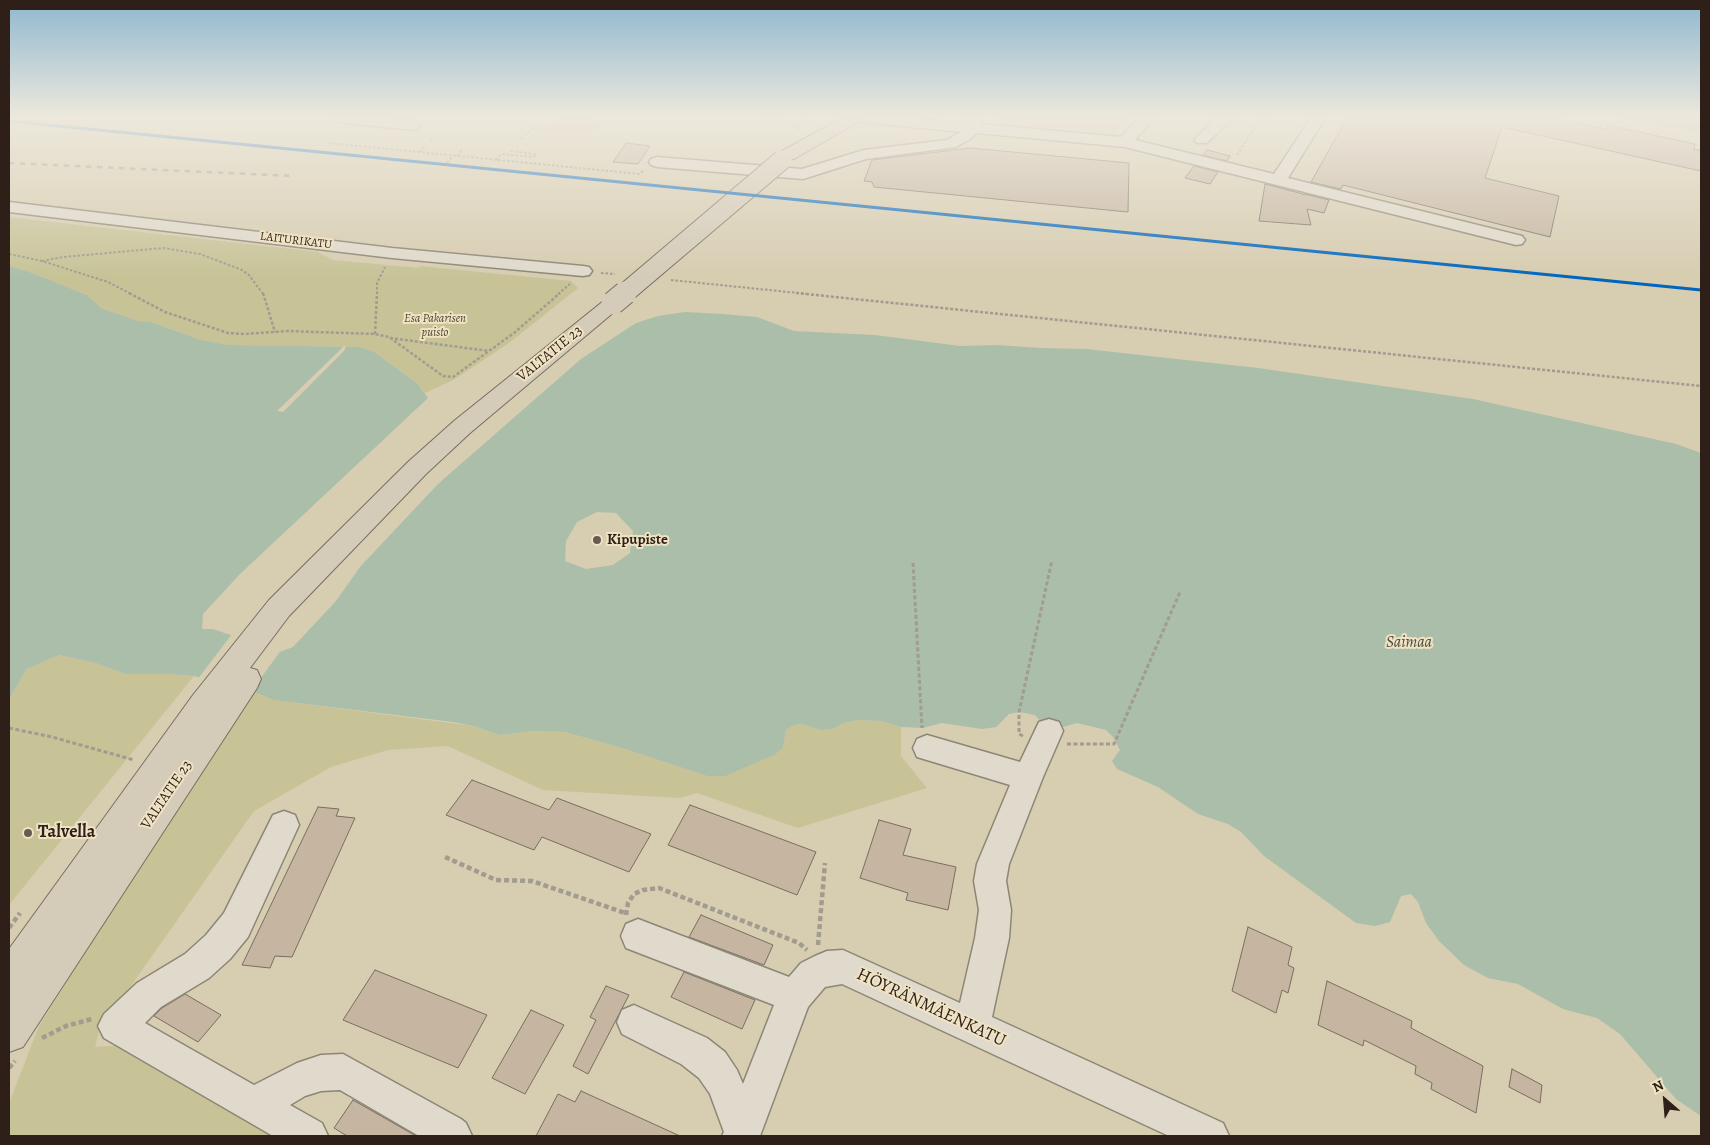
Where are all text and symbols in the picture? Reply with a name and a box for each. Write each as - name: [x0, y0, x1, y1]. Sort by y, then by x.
- street label: LAITURIKATU: [259, 229, 333, 253]
- park label: Esa Pakarisen puisto: [404, 312, 466, 340]
- street label: VALTATIE 23: [514, 322, 586, 386]
- place label: Kipupiste: [607, 531, 668, 549]
- marker: Kipupiste: [591, 534, 603, 546]
- water label: Saimaa: [1386, 633, 1432, 653]
- street label: VALTATIE 23: [137, 757, 197, 833]
- place label: Talvella: [38, 822, 96, 844]
- marker: Talvella: [22, 827, 34, 839]
- street label: HÖYRÄNMÄENKATU: [853, 964, 1009, 1052]
- north arrow: [1640, 1075, 1690, 1125]
- text: N: [1649, 1075, 1667, 1097]

